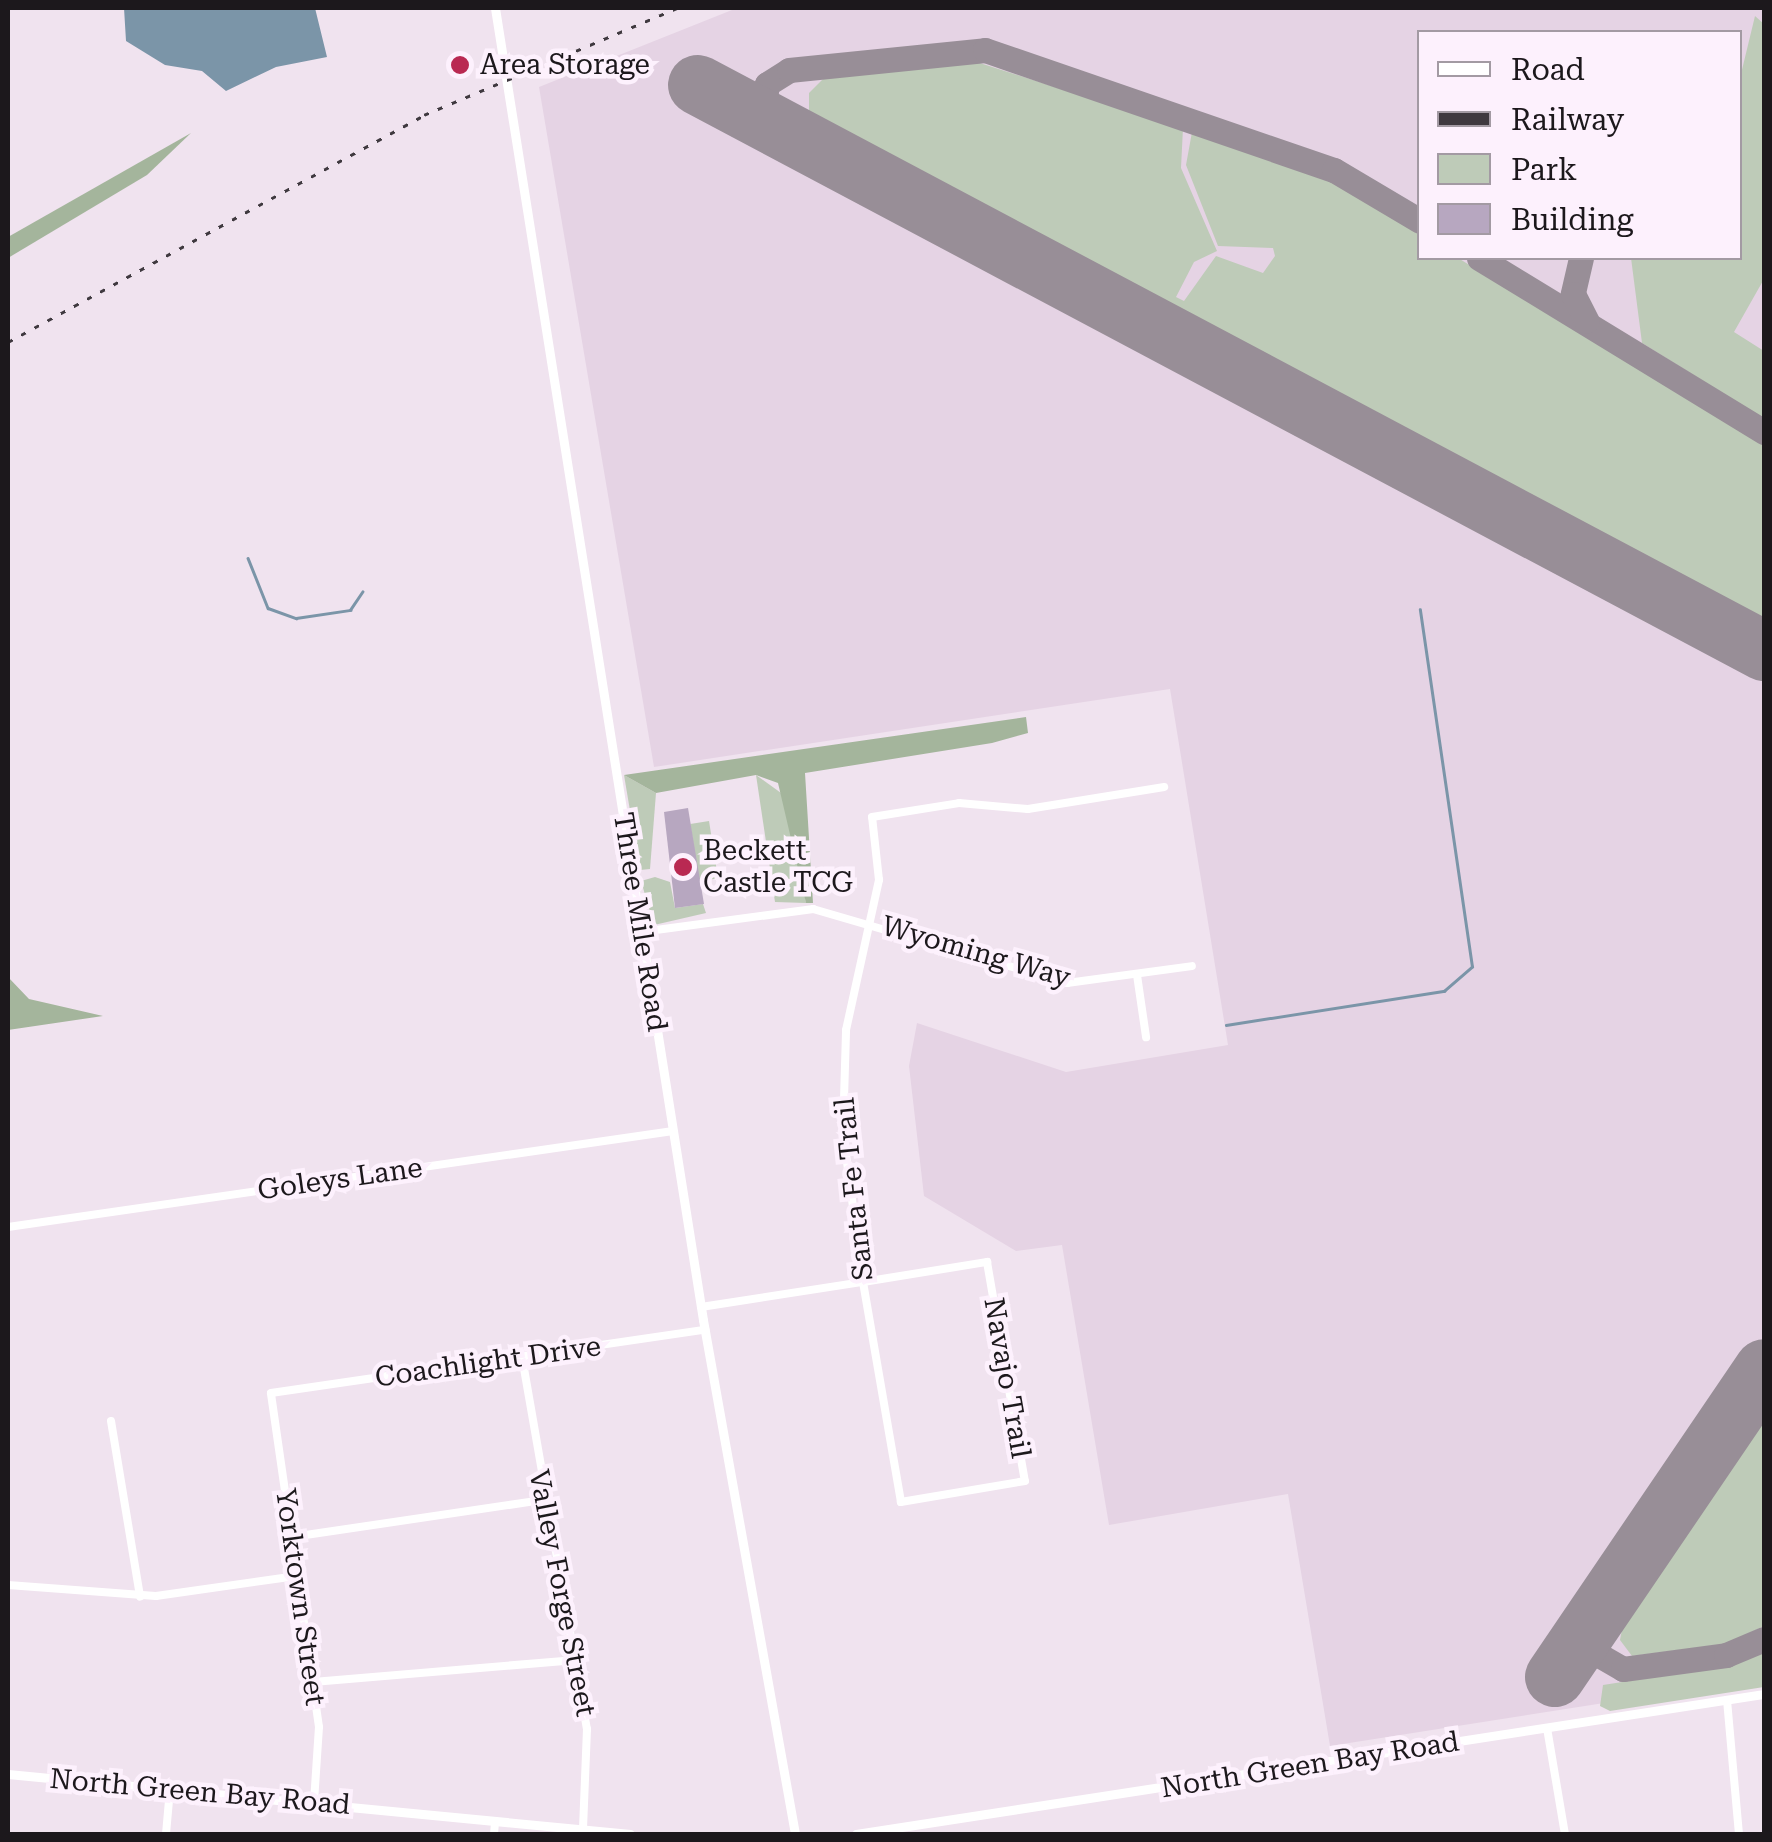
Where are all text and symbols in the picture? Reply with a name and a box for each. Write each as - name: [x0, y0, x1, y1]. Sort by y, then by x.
- legend: [1417, 30, 1742, 260]
- place label: Area Storage: [480, 48, 650, 82]
- text: Road: [1511, 52, 1585, 87]
- marker: Area Storage: [449, 54, 471, 76]
- text: Railway: [1511, 102, 1624, 137]
- text: Park: [1511, 152, 1577, 187]
- text: Building: [1511, 202, 1634, 237]
- street label: Three Mile Road: [606, 810, 674, 1034]
- place label: Beckett Castle TCG: [703, 834, 853, 900]
- marker: Beckett Castle TCG: [672, 856, 694, 878]
- street label: Wyoming Way: [878, 909, 1074, 995]
- street label: Santa Fe Trail: [828, 1096, 880, 1282]
- street label: Goleys Lane: [255, 1151, 425, 1207]
- street label: Navajo Trail: [976, 1295, 1038, 1461]
- street label: Coachlight Drive: [373, 1330, 603, 1394]
- street label: Valley Forge Street: [522, 1467, 602, 1719]
- street label: Yorktown Street: [268, 1486, 332, 1708]
- street label: North Green Bay Road: [1158, 1725, 1462, 1805]
- street label: North Green Bay Road: [48, 1762, 352, 1822]

